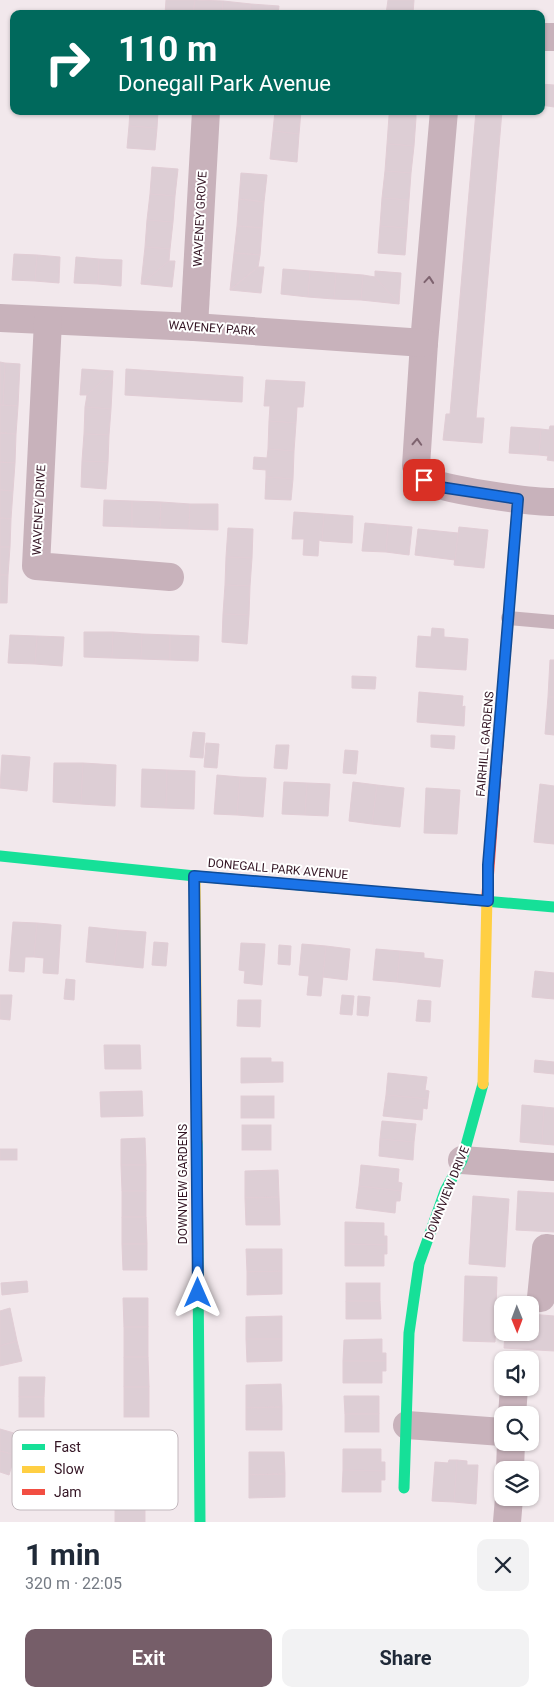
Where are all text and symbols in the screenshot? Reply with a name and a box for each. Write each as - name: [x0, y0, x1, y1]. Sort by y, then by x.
- text: 110 m: [118, 29, 217, 70]
- icon: right: [35, 30, 100, 95]
- text: Donegall Park Avenue: [118, 71, 331, 96]
- street label: WAVENEY GROVE: [190, 171, 210, 267]
- one-way arrow: [424, 276, 435, 284]
- street label: WAVENEY PARK: [168, 318, 256, 338]
- one-way arrow: [411, 438, 422, 446]
- pin: [403, 459, 445, 501]
- street label: WAVENEY DRIVE: [30, 464, 48, 556]
- icon: arrive: [410, 466, 438, 494]
- street label: FAIRHILL GARDENS: [473, 691, 497, 797]
- street label: DONEGALL PARK AVENUE: [207, 856, 349, 882]
- street label: DOWNVIEW GARDENS: [176, 1124, 190, 1244]
- street label: DOWNVIEW DRIVE: [422, 1144, 472, 1242]
- position arrow: [171, 1266, 223, 1318]
- north arrow: [494, 1296, 539, 1341]
- map controls: [494, 1296, 539, 1506]
- button: sound: [494, 1351, 539, 1396]
- button: search: [494, 1406, 539, 1451]
- legend: [12, 1430, 178, 1510]
- text: Fast: [54, 1439, 81, 1455]
- text: Slow: [54, 1461, 85, 1477]
- button: layers: [494, 1461, 539, 1506]
- text: Jam: [54, 1484, 82, 1500]
- text: 1 min: [25, 1537, 100, 1572]
- button: close: [477, 1539, 529, 1591]
- text: 320 m · 22:05: [25, 1574, 122, 1593]
- button: Exit: [25, 1629, 272, 1687]
- button: Share: [282, 1629, 529, 1687]

